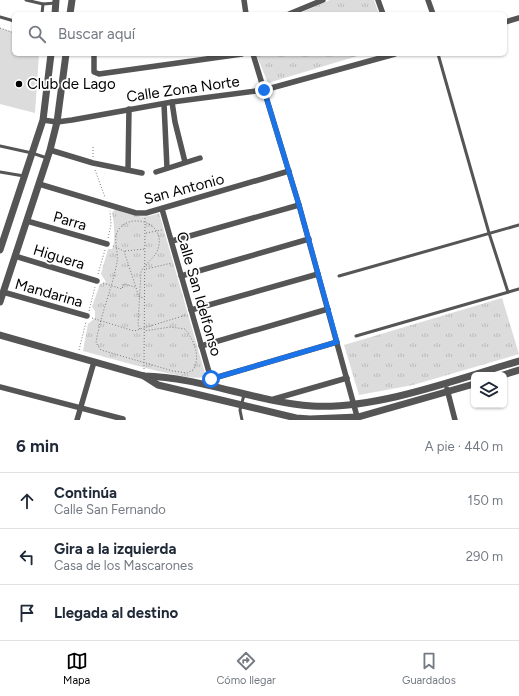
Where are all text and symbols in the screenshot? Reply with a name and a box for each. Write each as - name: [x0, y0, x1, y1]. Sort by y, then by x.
- search box: [12, 12, 507, 56]
- icon: search: [26, 23, 48, 45]
- text: Buscar aquí: [58, 25, 135, 43]
- street label: Calle Zona Norte: [125, 72, 241, 106]
- place label: Club de Lago: [27, 75, 116, 93]
- marker: Club de Lago: [14, 79, 24, 89]
- route end: [255, 81, 273, 99]
- street label: San Antonio: [142, 170, 226, 208]
- street label: Parra: [51, 208, 89, 234]
- street label: Calle San Idelfonso: [173, 230, 225, 359]
- street label: Higuera: [31, 241, 87, 273]
- street label: Mandarina: [13, 275, 85, 311]
- route start: [202, 370, 220, 388]
- map controls: [471, 372, 507, 408]
- button: layers: [471, 372, 507, 408]
- text: 6 min: [16, 436, 59, 456]
- text: A pie · 440 m: [425, 439, 503, 454]
- text: Continúa: [54, 484, 117, 502]
- icon: ahead: [16, 490, 38, 512]
- text: 150 m: [468, 493, 503, 508]
- text: Calle San Fernando: [54, 502, 166, 517]
- text: Gira a la izquierda: [54, 540, 176, 558]
- icon: left: [16, 546, 38, 568]
- text: 290 m: [466, 549, 503, 564]
- text: Casa de los Mascarones: [54, 558, 193, 573]
- icon: arrive: [16, 602, 38, 624]
- text: Llegada al destino: [54, 604, 178, 622]
- tab: Mapa: [63, 650, 90, 687]
- tab: Cómo llegar: [216, 650, 276, 687]
- tab: Guardados: [402, 650, 456, 687]

